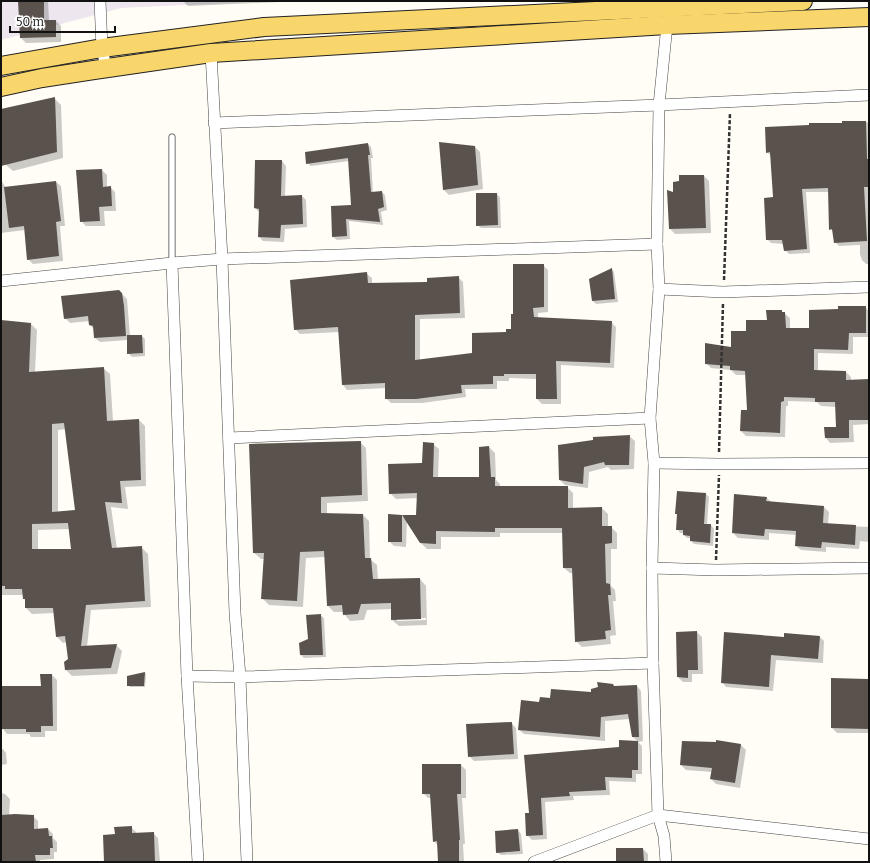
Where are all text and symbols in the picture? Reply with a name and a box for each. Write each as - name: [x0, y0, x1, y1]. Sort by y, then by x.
- scale bar: [10, 8, 115, 34]
- text: 50 m: [16, 15, 45, 29]

